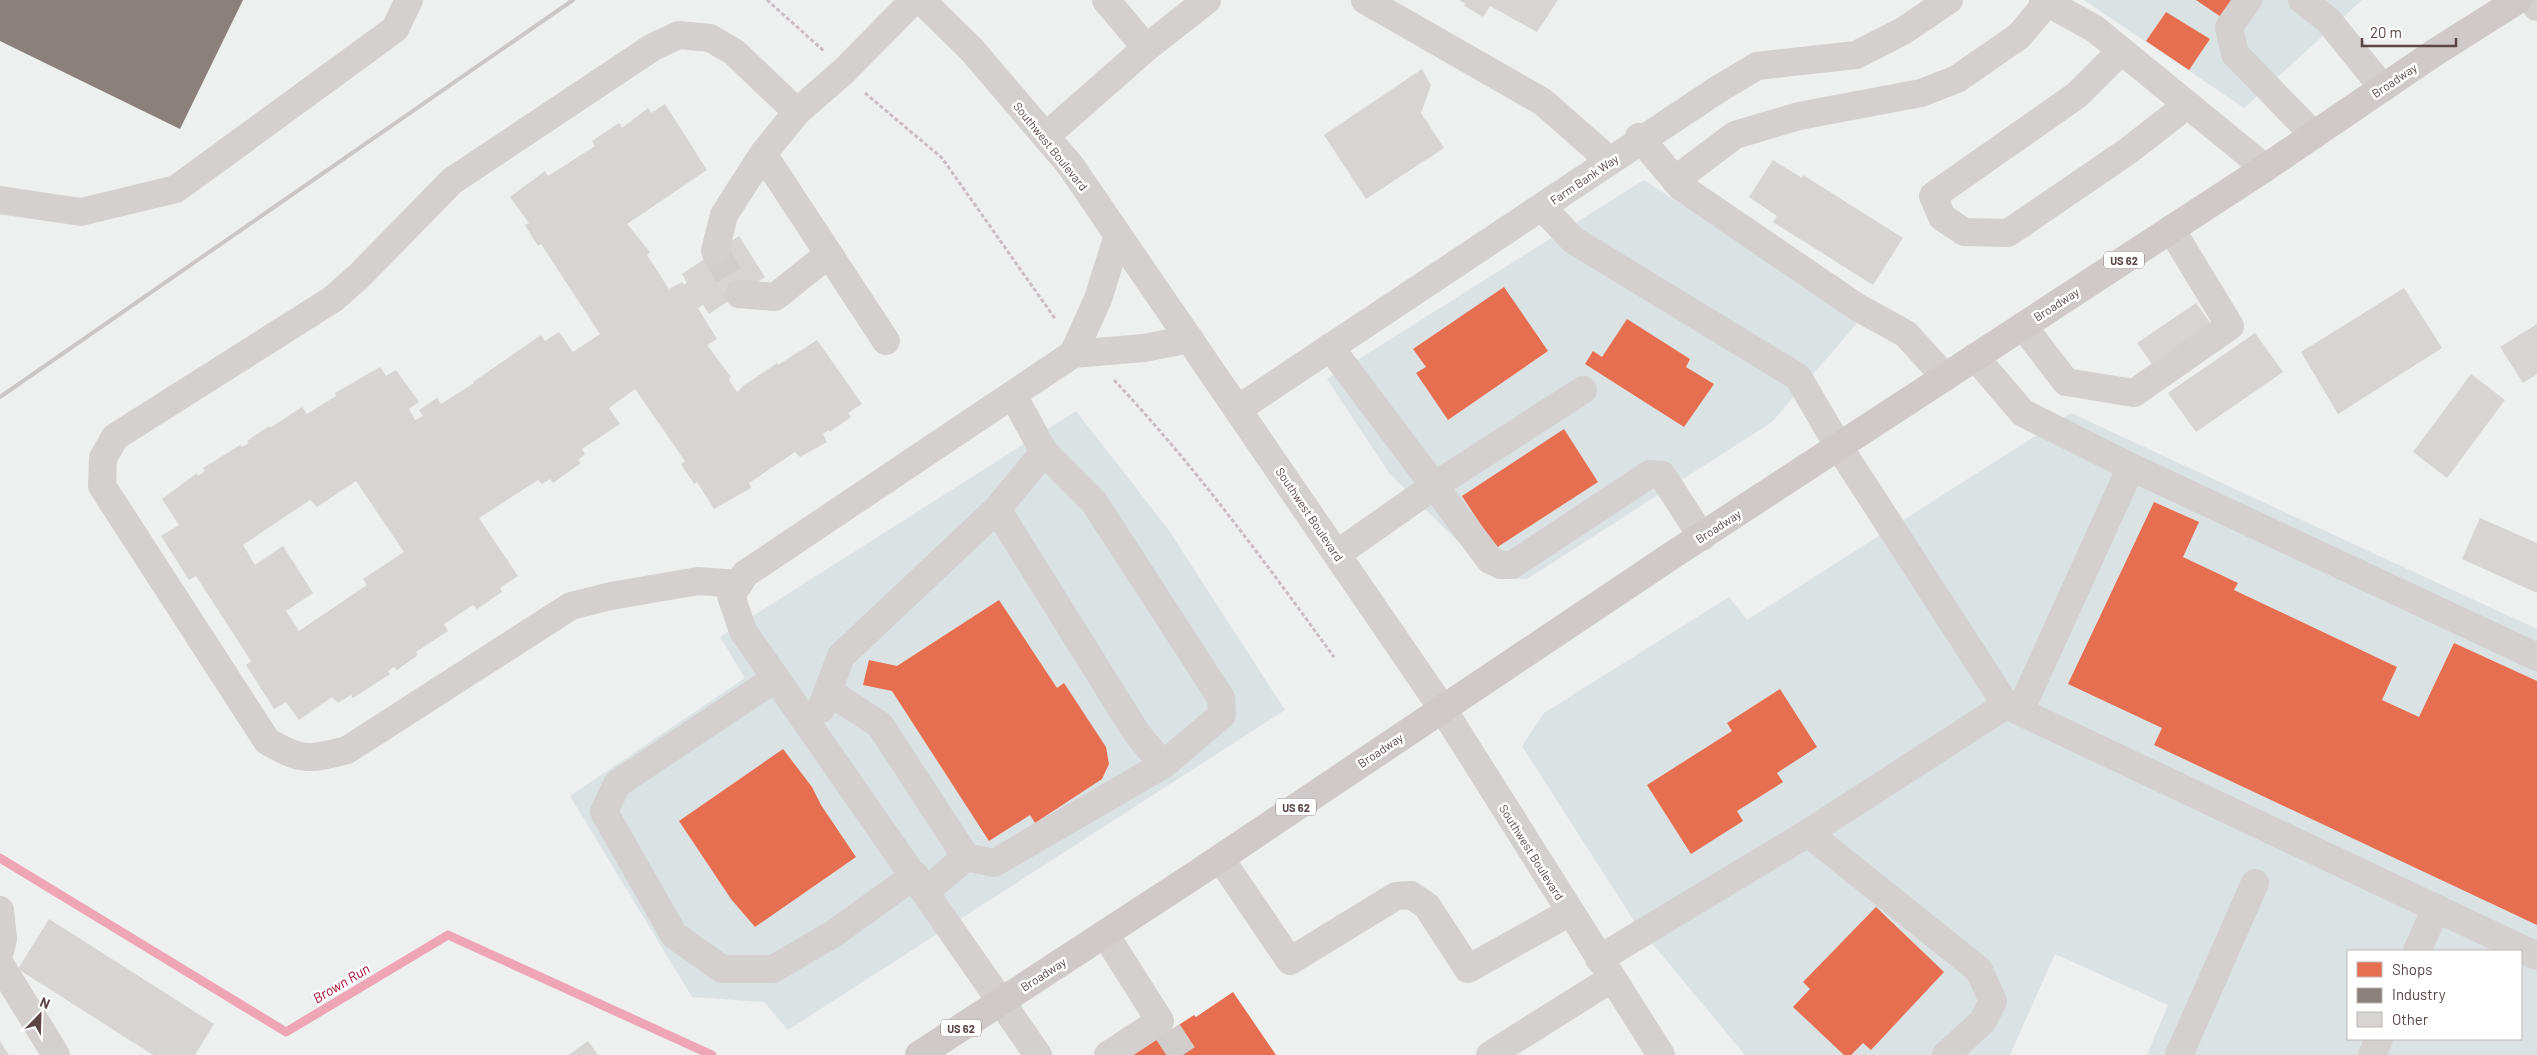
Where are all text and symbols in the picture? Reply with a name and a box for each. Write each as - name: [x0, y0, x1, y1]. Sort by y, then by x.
- scale bar: [2362, 15, 2456, 47]
- text: 20 m: [2370, 23, 2402, 41]
- street label: Broadway: [2369, 60, 2420, 100]
- street label: Southwest Boulevard: [1011, 99, 1091, 193]
- street label: Farm Bank Way: [1547, 151, 1621, 207]
- road number: US 62: [2104, 252, 2144, 268]
- street label: Broadway: [2031, 284, 2082, 324]
- street label: Southwest Boulevard: [1273, 464, 1347, 564]
- street label: Broadway: [1693, 506, 1744, 546]
- street label: Broadway: [1355, 730, 1406, 770]
- road number: US 62: [1276, 799, 1316, 816]
- street label: Southwest Boulevard: [1497, 802, 1567, 902]
- legend: [2347, 950, 2522, 1040]
- street label: Broadway: [1018, 954, 1069, 994]
- water label: Brown Run: [310, 959, 372, 1007]
- text: Shops: [2392, 960, 2432, 978]
- text: Industry: [2392, 985, 2446, 1003]
- north arrow: [15, 990, 65, 1040]
- text: N: [38, 993, 53, 1012]
- text: Other: [2392, 1010, 2429, 1028]
- road number: US 62: [941, 1020, 981, 1036]

